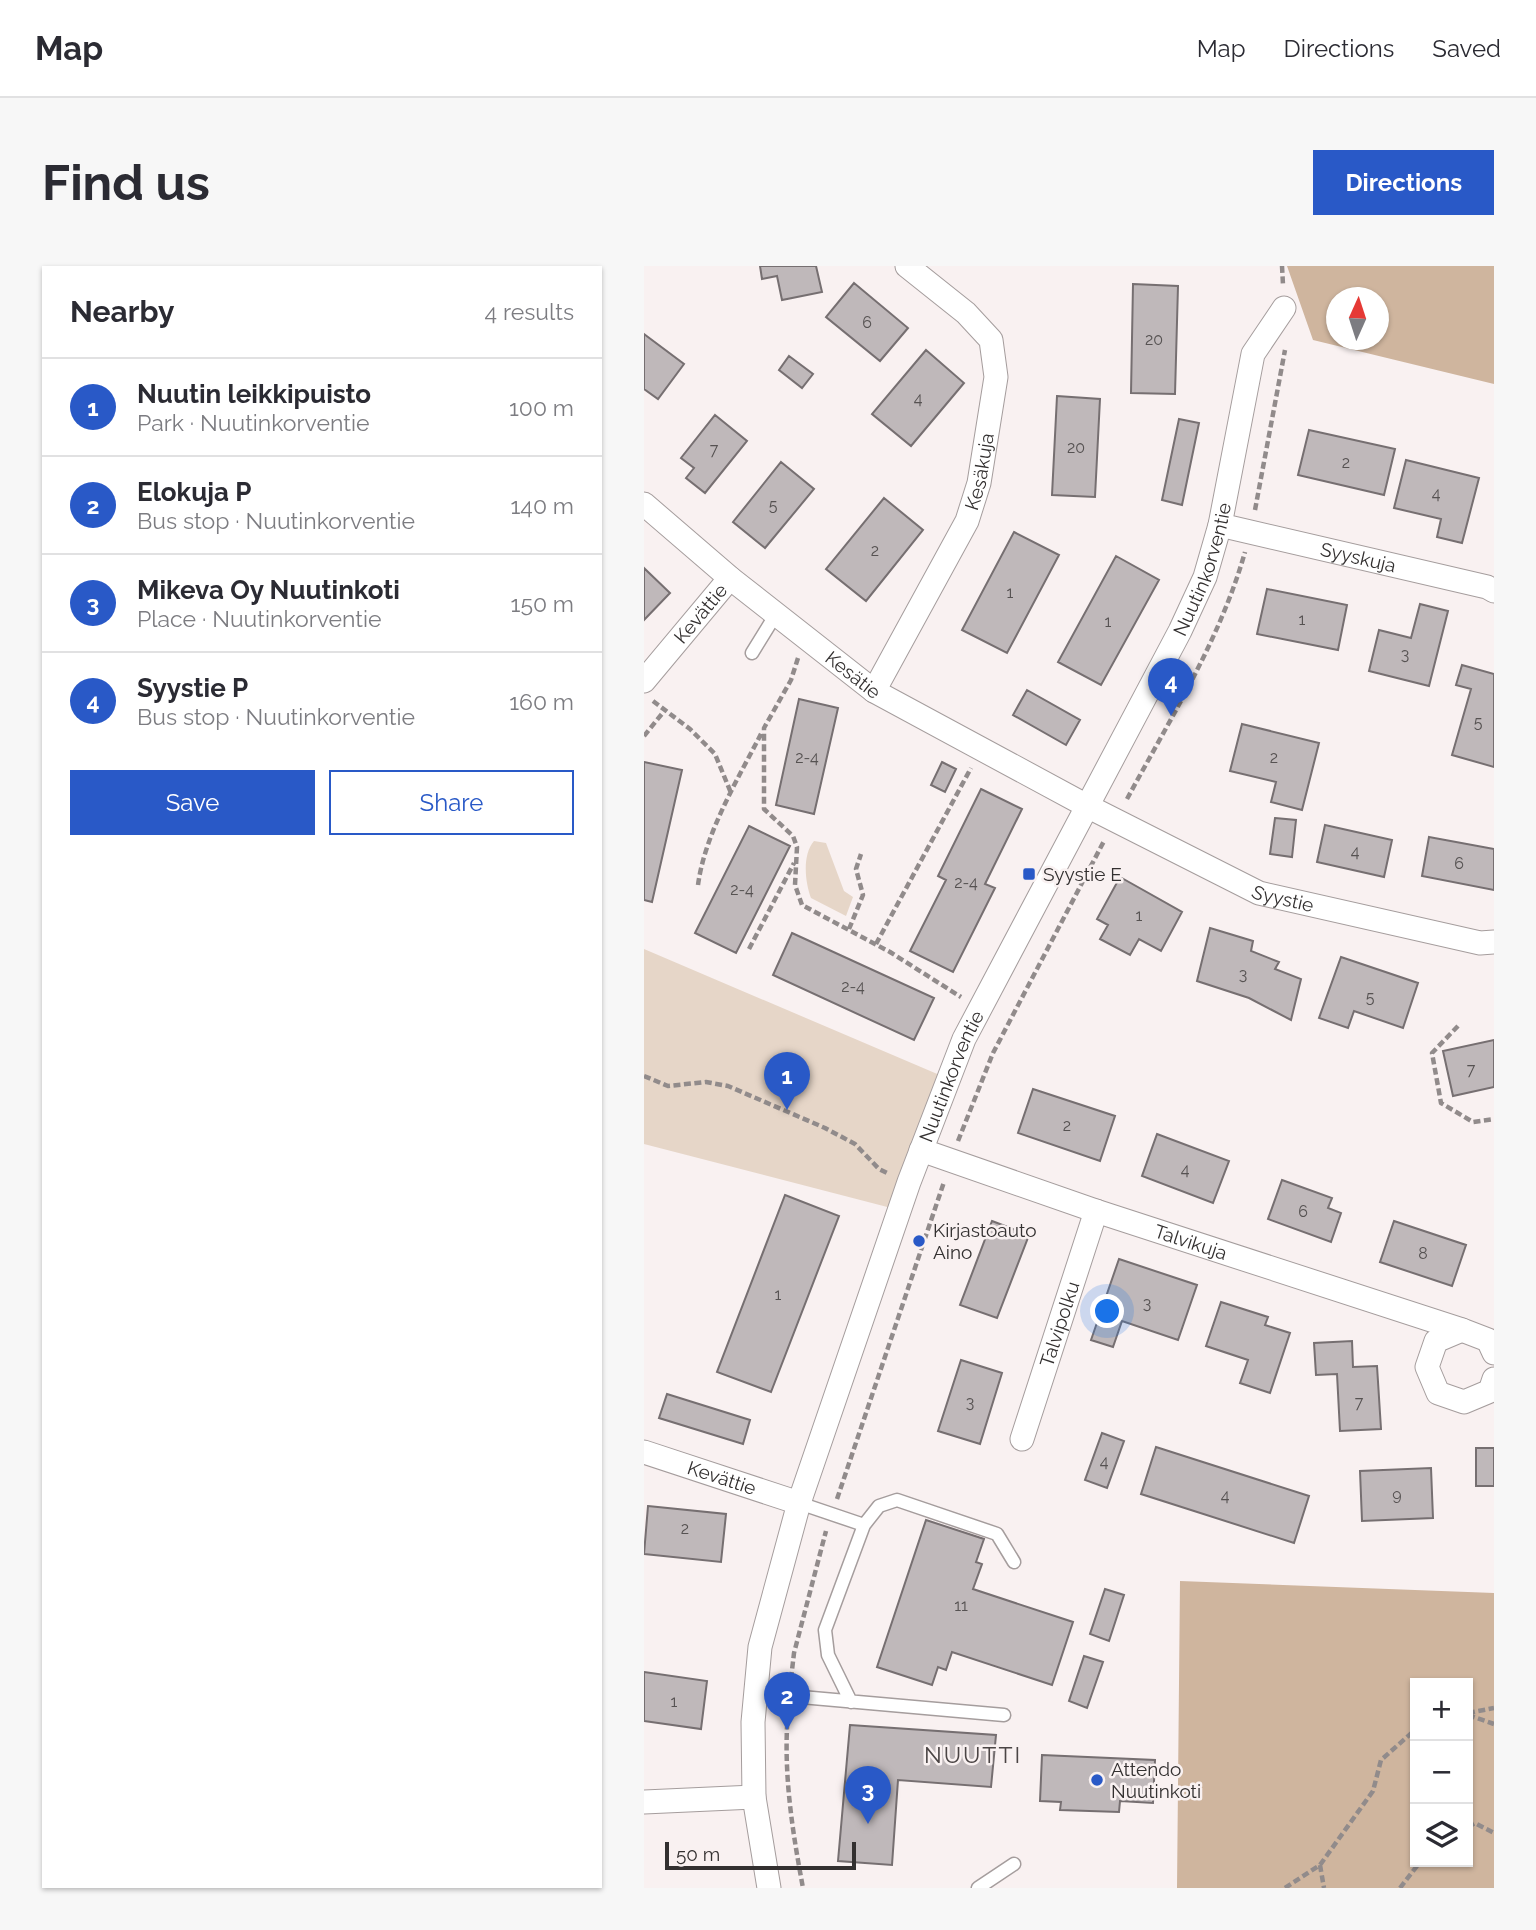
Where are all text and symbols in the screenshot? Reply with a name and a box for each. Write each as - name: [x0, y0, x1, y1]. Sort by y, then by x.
- text: Map: [35, 29, 103, 68]
- text: Map: [1197, 34, 1246, 63]
- text: Directions: [1284, 34, 1394, 63]
- text: Saved: [1432, 34, 1501, 63]
- button: Directions: [1313, 150, 1494, 215]
- text: Find us: [42, 154, 210, 211]
- north arrow: [1326, 287, 1389, 350]
- text: Nearby: [70, 294, 174, 329]
- text: 4 results: [485, 298, 574, 325]
- house number: 6: [862, 313, 872, 332]
- house number: 20: [1145, 330, 1163, 349]
- text: Nuutin leikkipuisto: [137, 379, 371, 409]
- house number: 4: [914, 389, 923, 408]
- text: 1: [87, 394, 99, 421]
- text: 100 m: [509, 394, 574, 421]
- text: Park · Nuutinkorventie: [137, 409, 369, 436]
- street label: Kesäkuja: [960, 431, 998, 513]
- house number: 20: [1067, 438, 1085, 457]
- house number: 7: [710, 440, 719, 459]
- house number: 2: [1342, 453, 1350, 472]
- text: Elokuja P: [137, 477, 251, 507]
- house number: 4: [1432, 484, 1441, 503]
- text: 2: [87, 492, 99, 519]
- text: 140 m: [511, 492, 574, 519]
- house number: 5: [769, 496, 778, 515]
- street label: Nuutinkorventie: [1168, 501, 1235, 639]
- text: Bus stop · Nuutinkorventie: [137, 507, 415, 534]
- street label: Syyskuja: [1318, 538, 1398, 577]
- house number: 2: [871, 541, 879, 560]
- text: Mikeva Oy Nuutinkoti: [137, 575, 400, 605]
- street label: Kevättie: [669, 579, 732, 648]
- house number: 1: [1007, 583, 1014, 602]
- text: 3: [87, 590, 99, 617]
- text: 150 m: [511, 590, 574, 617]
- text: Place · Nuutinkorventie: [137, 605, 382, 632]
- house number: 1: [1299, 610, 1306, 629]
- house number: 1: [1105, 612, 1112, 631]
- house number: 3: [1401, 645, 1409, 664]
- street label: Kesätie: [821, 646, 885, 703]
- pin: 4: [1148, 658, 1194, 716]
- text: Syystie P: [137, 673, 248, 703]
- text: 4: [86, 688, 100, 715]
- text: 160 m: [509, 688, 574, 715]
- text: Bus stop · Nuutinkorventie: [137, 703, 415, 730]
- house number: 5: [1474, 713, 1483, 732]
- house number: 2-4: [795, 748, 819, 767]
- house number: 2: [1270, 748, 1278, 767]
- button: Save: [70, 770, 315, 835]
- button: Share: [329, 770, 574, 835]
- house number: 4: [1351, 842, 1360, 861]
- house number: 6: [1454, 854, 1464, 873]
- place label: Syystie E: [1043, 863, 1122, 885]
- marker: Syystie E: [1021, 866, 1037, 882]
- house number: 2-4: [954, 873, 978, 892]
- house number: 2-4: [730, 880, 754, 899]
- street label: Syystie: [1248, 880, 1316, 916]
- house number: 1: [1136, 906, 1143, 925]
- house number: 3: [1239, 965, 1247, 984]
- house number: 2-4: [841, 977, 865, 996]
- house number: 5: [1366, 988, 1375, 1007]
- street label: Nuutinkorventie: [914, 1007, 988, 1145]
- pin: 1: [764, 1052, 810, 1110]
- house number: 7: [1467, 1060, 1476, 1079]
- house number: 2: [1063, 1116, 1071, 1135]
- house number: 4: [1181, 1160, 1190, 1179]
- house number: 6: [1298, 1202, 1308, 1221]
- place label: Kirjastoauto Aino: [933, 1219, 1036, 1263]
- street label: Talvikuja: [1152, 1220, 1230, 1264]
- marker: Kirjastoauto Aino: [911, 1233, 927, 1249]
- house number: 8: [1418, 1244, 1428, 1263]
- street label: Talvipolku: [1035, 1278, 1084, 1369]
- house number: 1: [775, 1285, 782, 1304]
- your location: [1090, 1294, 1124, 1328]
- house number: 3: [1143, 1294, 1151, 1313]
- house number: 3: [966, 1393, 974, 1412]
- house number: 7: [1355, 1393, 1364, 1412]
- house number: 4: [1100, 1452, 1109, 1471]
- street label: Kevättie: [685, 1456, 759, 1499]
- house number: 9: [1392, 1485, 1402, 1504]
- house number: 4: [1221, 1486, 1230, 1505]
- house number: 2: [681, 1519, 689, 1538]
- house number: 11: [954, 1596, 968, 1615]
- pin: 2: [764, 1672, 810, 1730]
- map controls: [1410, 1678, 1473, 1867]
- button: +: [1410, 1678, 1473, 1741]
- house number: 1: [671, 1692, 678, 1711]
- district label: NUUTTI: [924, 1741, 1022, 1768]
- button: −: [1410, 1741, 1473, 1804]
- place label: Attendo Nuutinkoti: [1111, 1758, 1201, 1802]
- pin: 3: [845, 1766, 891, 1824]
- marker: Attendo Nuutinkoti: [1089, 1772, 1105, 1788]
- button: layers: [1410, 1804, 1473, 1867]
- scale bar: [665, 1839, 856, 1871]
- text: 50 m: [676, 1843, 720, 1865]

